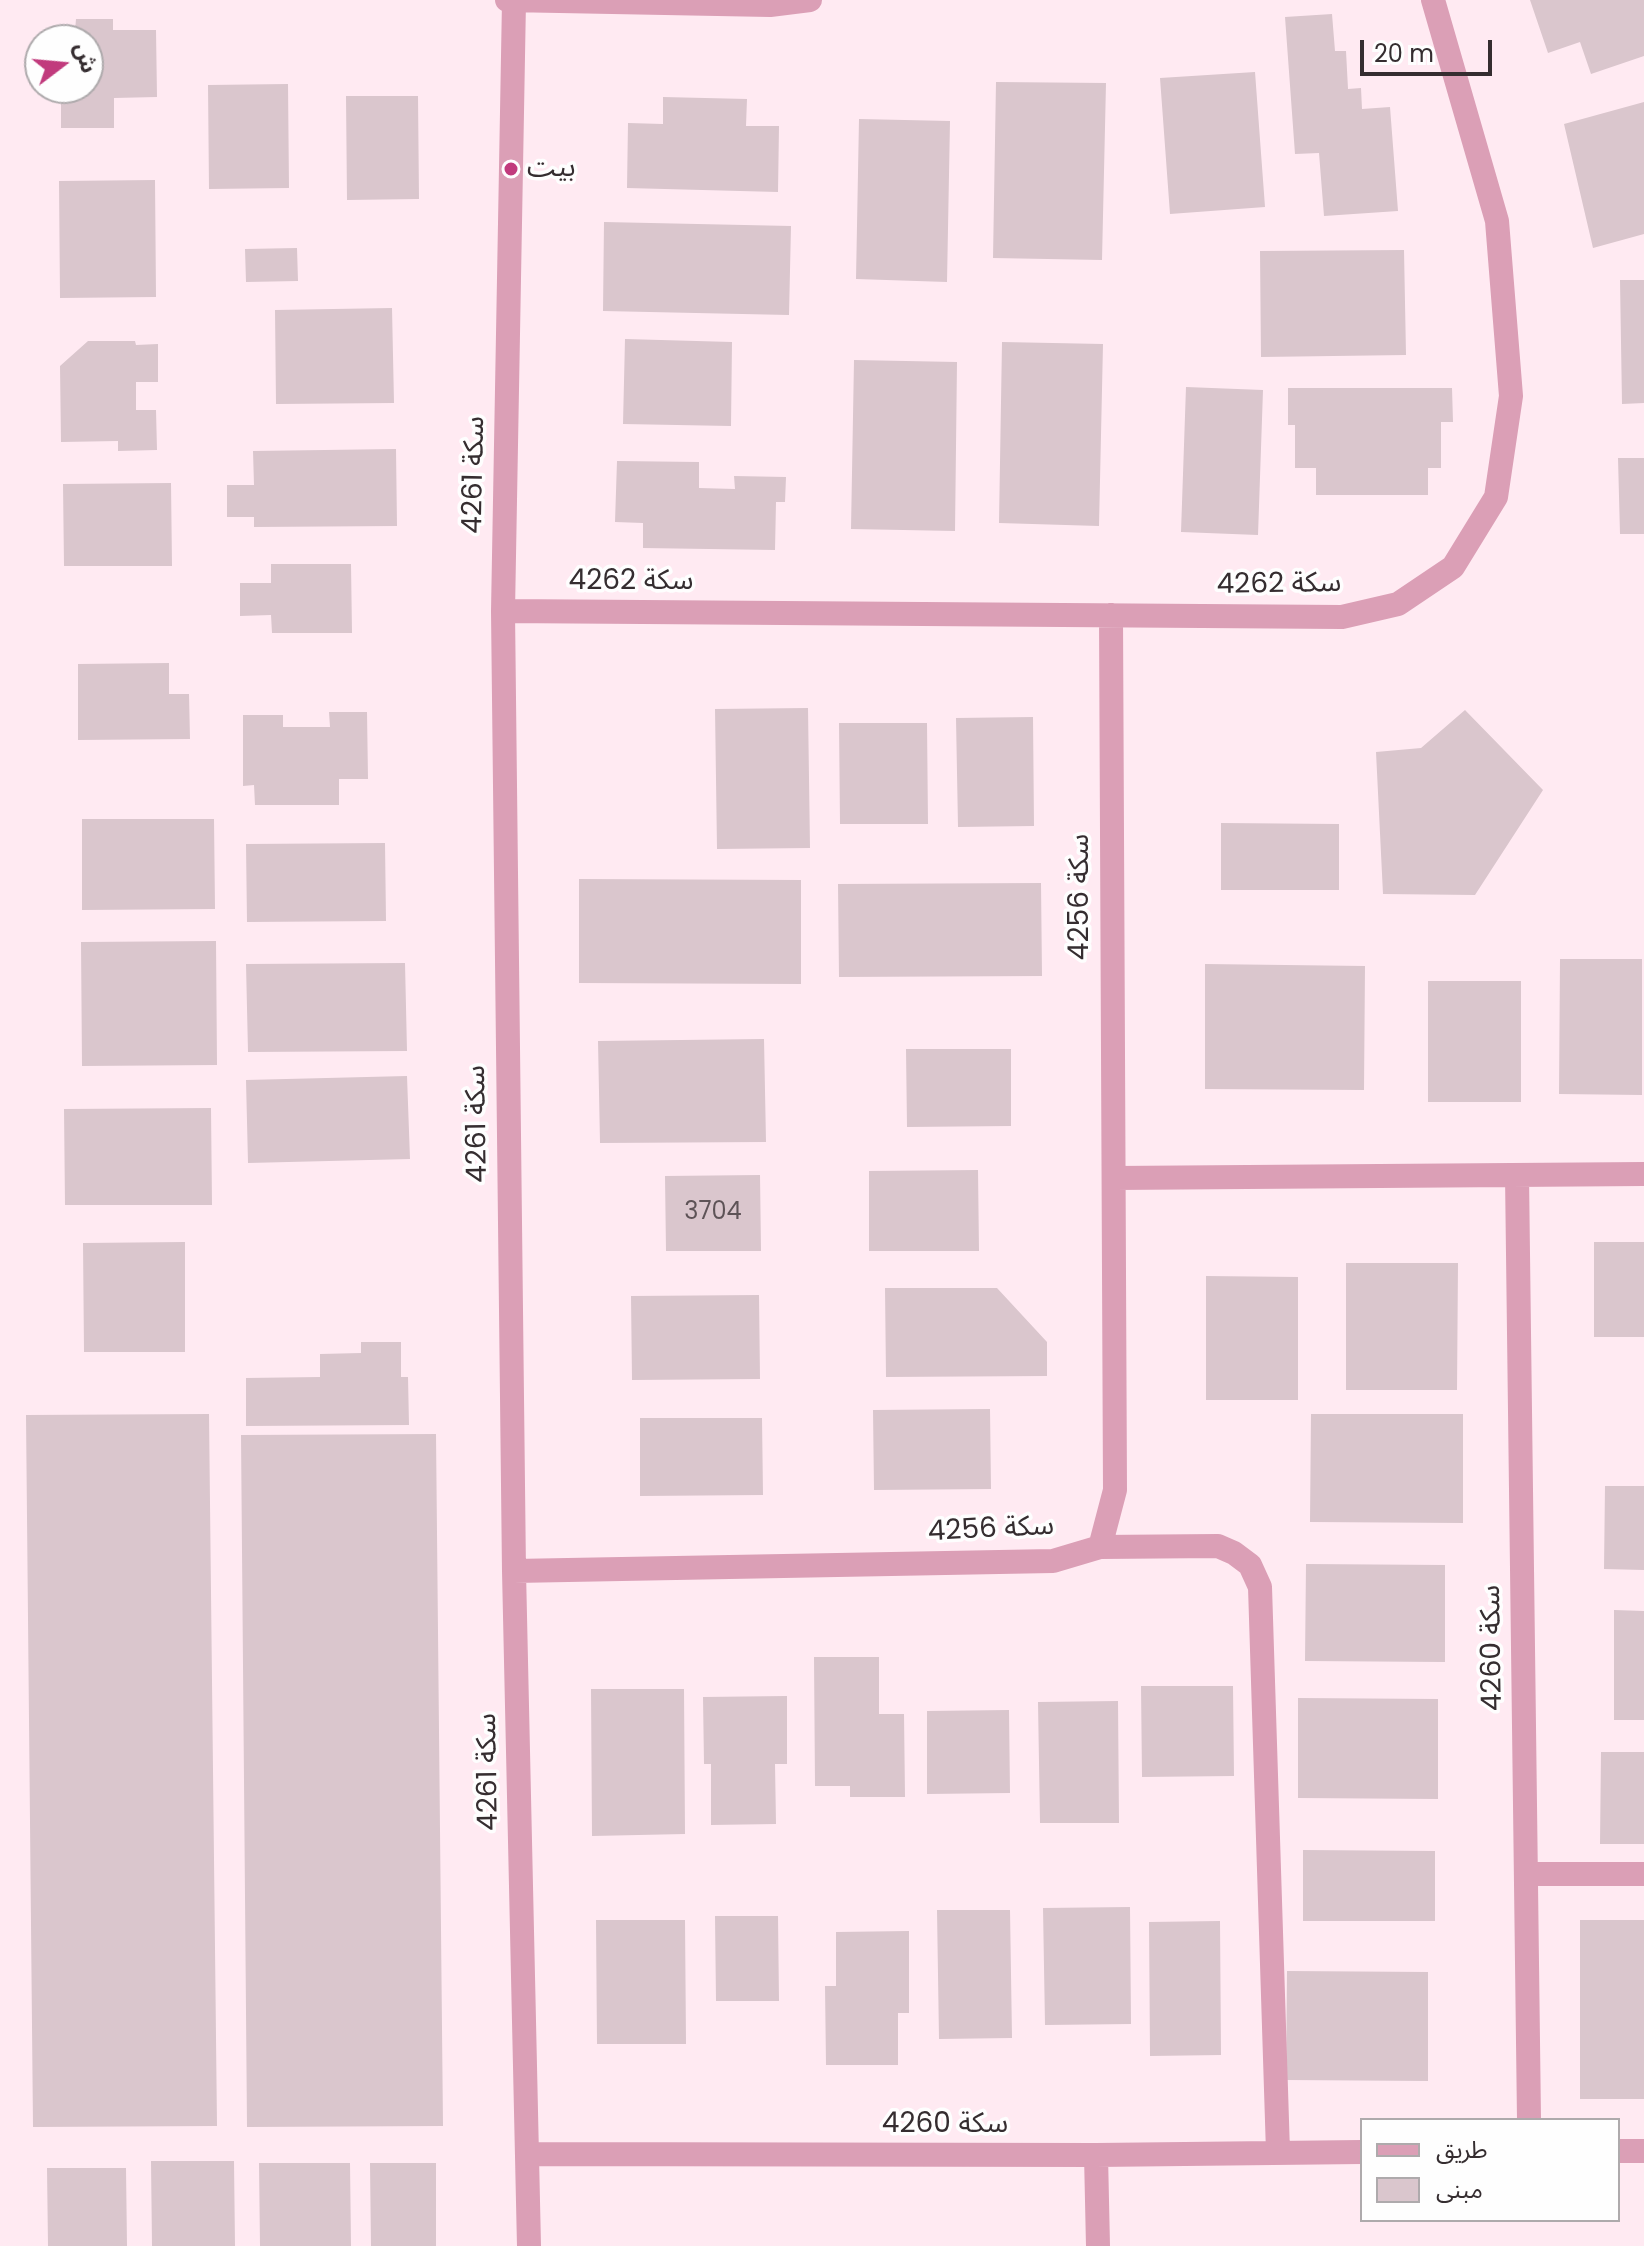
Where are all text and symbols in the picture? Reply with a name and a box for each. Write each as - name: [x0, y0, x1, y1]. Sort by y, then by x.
- north arrow: [24, 24, 104, 104]
- scale bar: [1364, 24, 1496, 74]
- text: 20 m: [1374, 37, 1434, 70]
- text: ش: [67, 39, 105, 77]
- place label: بيت: [527, 152, 576, 186]
- marker: بيت: [502, 160, 520, 178]
- street label: سكة 4261: [457, 416, 493, 534]
- street label: سكة 4262: [569, 565, 693, 599]
- street label: سكة 4262: [1216, 567, 1342, 603]
- street label: سكة 4256: [1064, 834, 1098, 960]
- street label: سكة 4261: [460, 1065, 496, 1183]
- house number: 3704: [684, 1199, 742, 1227]
- street label: سكة 4256: [927, 1510, 1055, 1550]
- street label: سكة 4260: [1475, 1585, 1511, 1711]
- street label: سكة 4261: [471, 1713, 507, 1831]
- street label: سكة 4260: [882, 2108, 1008, 2142]
- legend: [1360, 2118, 1620, 2222]
- text: طريق: [1436, 2133, 1488, 2166]
- text: مبنى: [1436, 2173, 1483, 2206]

